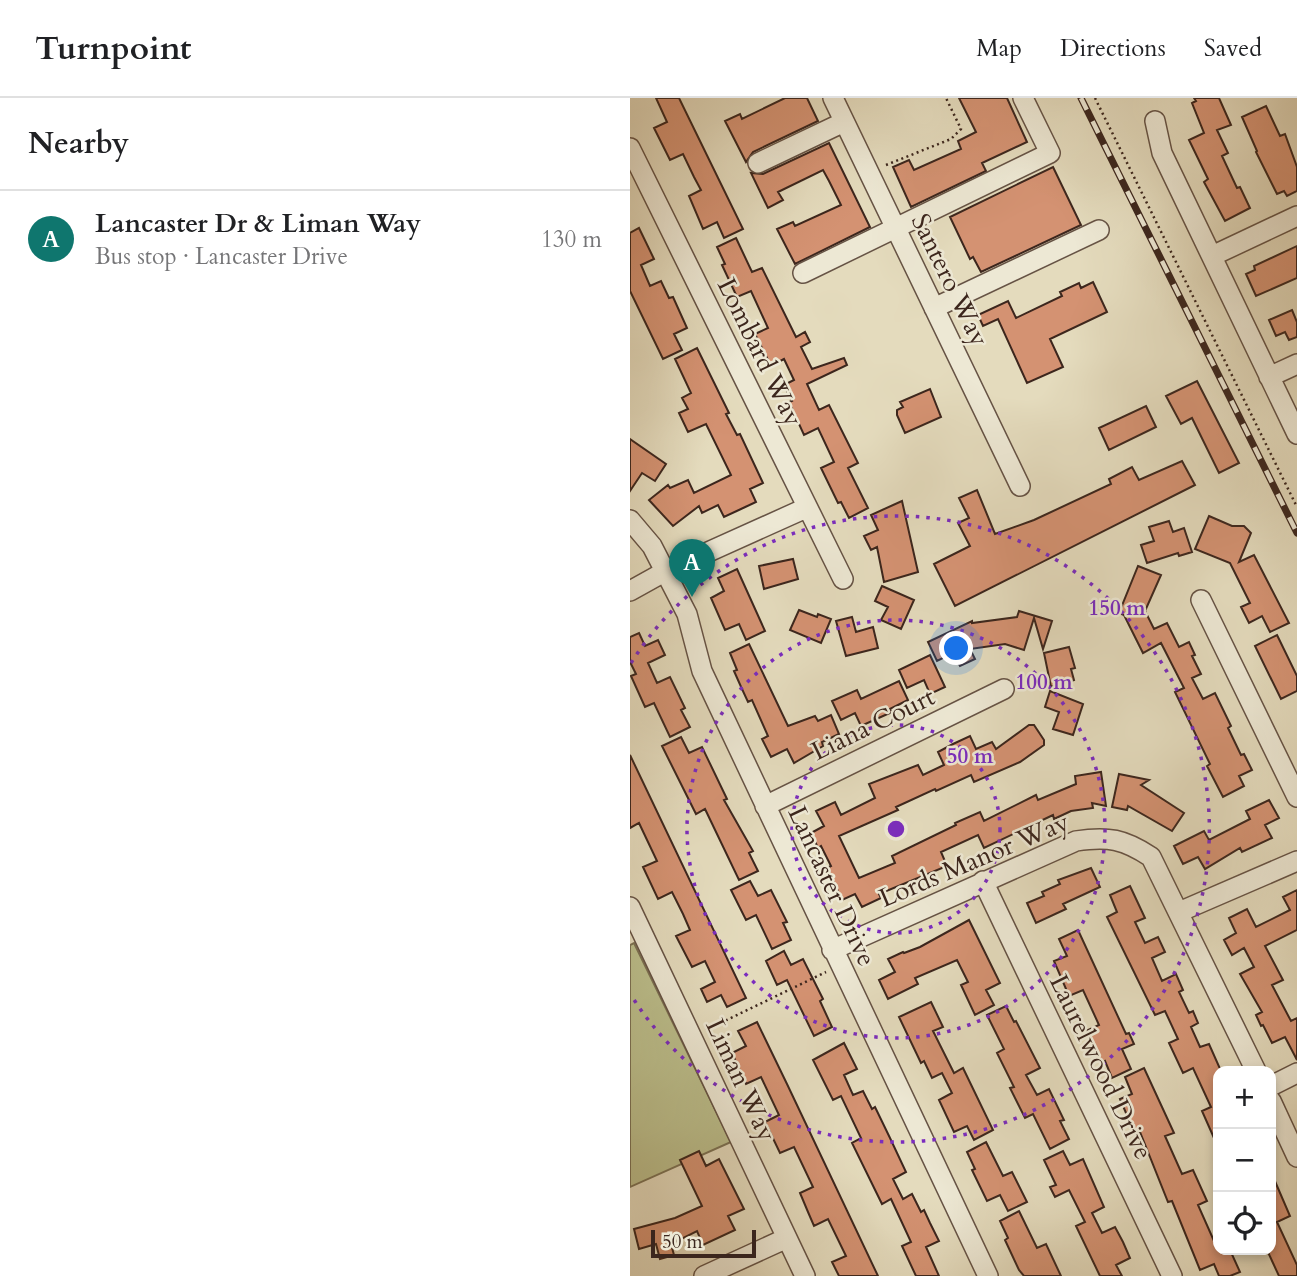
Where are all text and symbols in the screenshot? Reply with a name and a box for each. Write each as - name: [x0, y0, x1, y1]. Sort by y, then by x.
- text: Turnpoint: [35, 26, 191, 71]
- text: Map: [976, 32, 1022, 65]
- text: Directions: [1060, 32, 1166, 65]
- text: Saved: [1204, 32, 1262, 65]
- text: Nearby: [28, 123, 129, 164]
- text: Lancaster Dr & Liman Way: [95, 206, 421, 241]
- street label: Santero Way: [903, 208, 997, 352]
- text: A: [42, 224, 60, 255]
- text: 130 m: [541, 224, 602, 255]
- text: Bus stop · Lancaster Drive: [95, 241, 348, 272]
- street label: Lombard Way: [709, 272, 811, 432]
- pin: A: [669, 539, 715, 597]
- text: 150 m: [1088, 594, 1146, 623]
- your location: [939, 631, 973, 665]
- text: 100 m: [1015, 668, 1073, 697]
- street label: Liana Court: [805, 679, 941, 769]
- text: 50 m: [947, 742, 994, 771]
- street label: Lancaster Drive: [780, 800, 884, 972]
- street label: Lords Manor Way: [874, 804, 1075, 916]
- centre of rings: [884, 817, 908, 841]
- street label: Laurelwood Drive: [1041, 969, 1161, 1165]
- street label: Liman Way: [697, 1013, 785, 1147]
- map controls: [1213, 1066, 1276, 1255]
- button: +: [1213, 1066, 1276, 1129]
- button: −: [1213, 1129, 1276, 1192]
- button: locate: [1213, 1192, 1276, 1255]
- scale bar: [651, 1227, 756, 1259]
- text: 50 m: [662, 1229, 703, 1255]

